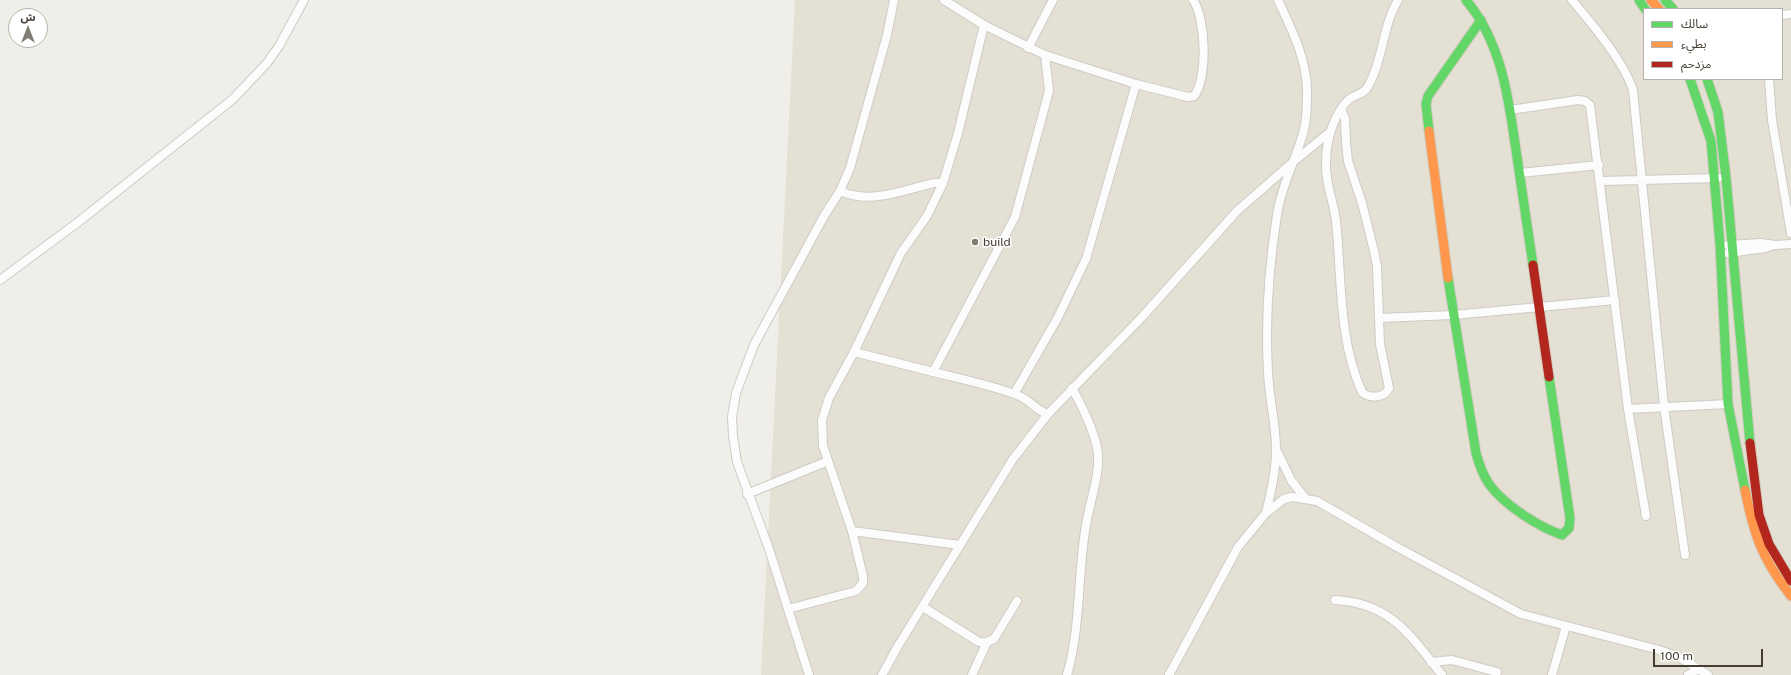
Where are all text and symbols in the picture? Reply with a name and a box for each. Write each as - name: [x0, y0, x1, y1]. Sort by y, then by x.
- north arrow: [8, 8, 48, 48]
- legend: [1643, 8, 1783, 80]
- text: ش: [20, 11, 36, 23]
- text: سالك: [1681, 17, 1708, 31]
- text: بطيء: [1681, 37, 1707, 51]
- text: مزدحم: [1681, 57, 1711, 71]
- place label: build: [983, 235, 1011, 249]
- marker: build: [970, 237, 980, 247]
- scale bar: [1655, 641, 1765, 667]
- text: 100 m: [1660, 649, 1693, 663]

